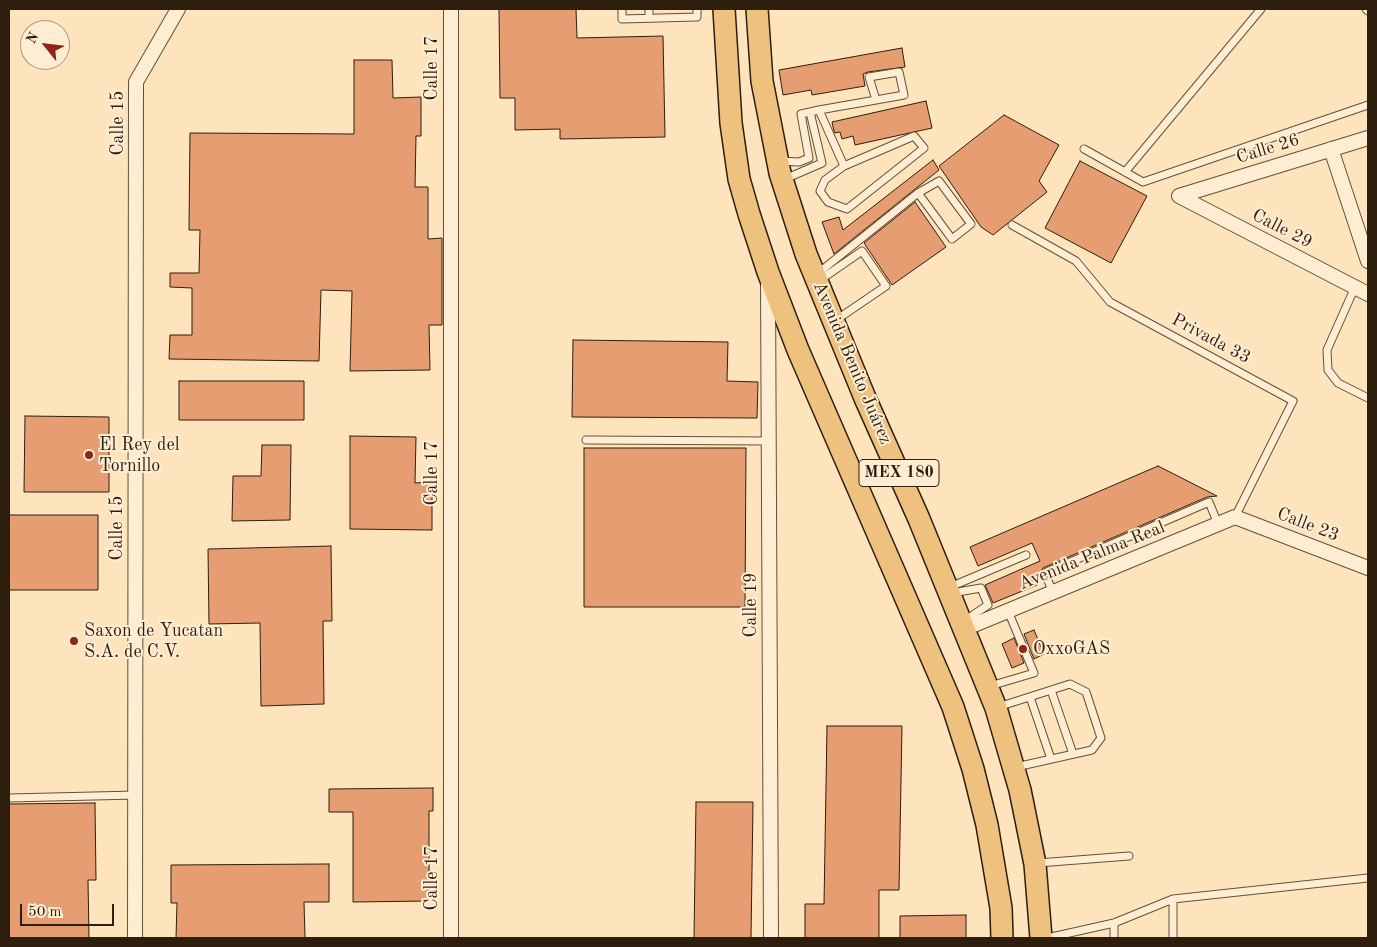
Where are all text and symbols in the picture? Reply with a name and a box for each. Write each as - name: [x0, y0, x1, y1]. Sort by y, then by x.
- north arrow: [20, 20, 70, 70]
- text: N: [24, 30, 41, 46]
- street label: Calle 17: [421, 36, 443, 100]
- street label: Calle 15: [107, 91, 129, 155]
- street label: Calle 26: [1234, 129, 1302, 169]
- street label: Calle 29: [1248, 205, 1316, 253]
- street label: Avenida Benito Juárez: [808, 278, 896, 448]
- street label: Privada 33: [1168, 309, 1254, 369]
- place label: El Rey del Tornillo: [99, 434, 180, 476]
- street label: Calle 17: [421, 441, 443, 505]
- marker: El Rey del Tornillo: [83, 449, 95, 461]
- road number: MEX 180: [859, 459, 939, 486]
- street label: Calle 15: [106, 496, 128, 560]
- street label: Calle 23: [1274, 503, 1342, 547]
- street label: Avenida Palma Real: [1016, 517, 1168, 595]
- street label: Calle 19: [740, 573, 762, 637]
- place label: Saxon de Yucatan S.A. de C.V.: [84, 620, 223, 662]
- marker: Saxon de Yucatan S.A. de C.V.: [68, 635, 80, 647]
- place label: OxxoGAS: [1033, 638, 1110, 660]
- marker: OxxoGAS: [1017, 643, 1029, 655]
- street label: Calle 17: [421, 846, 443, 910]
- scale bar: [22, 894, 116, 926]
- text: 50 m: [28, 905, 62, 920]

